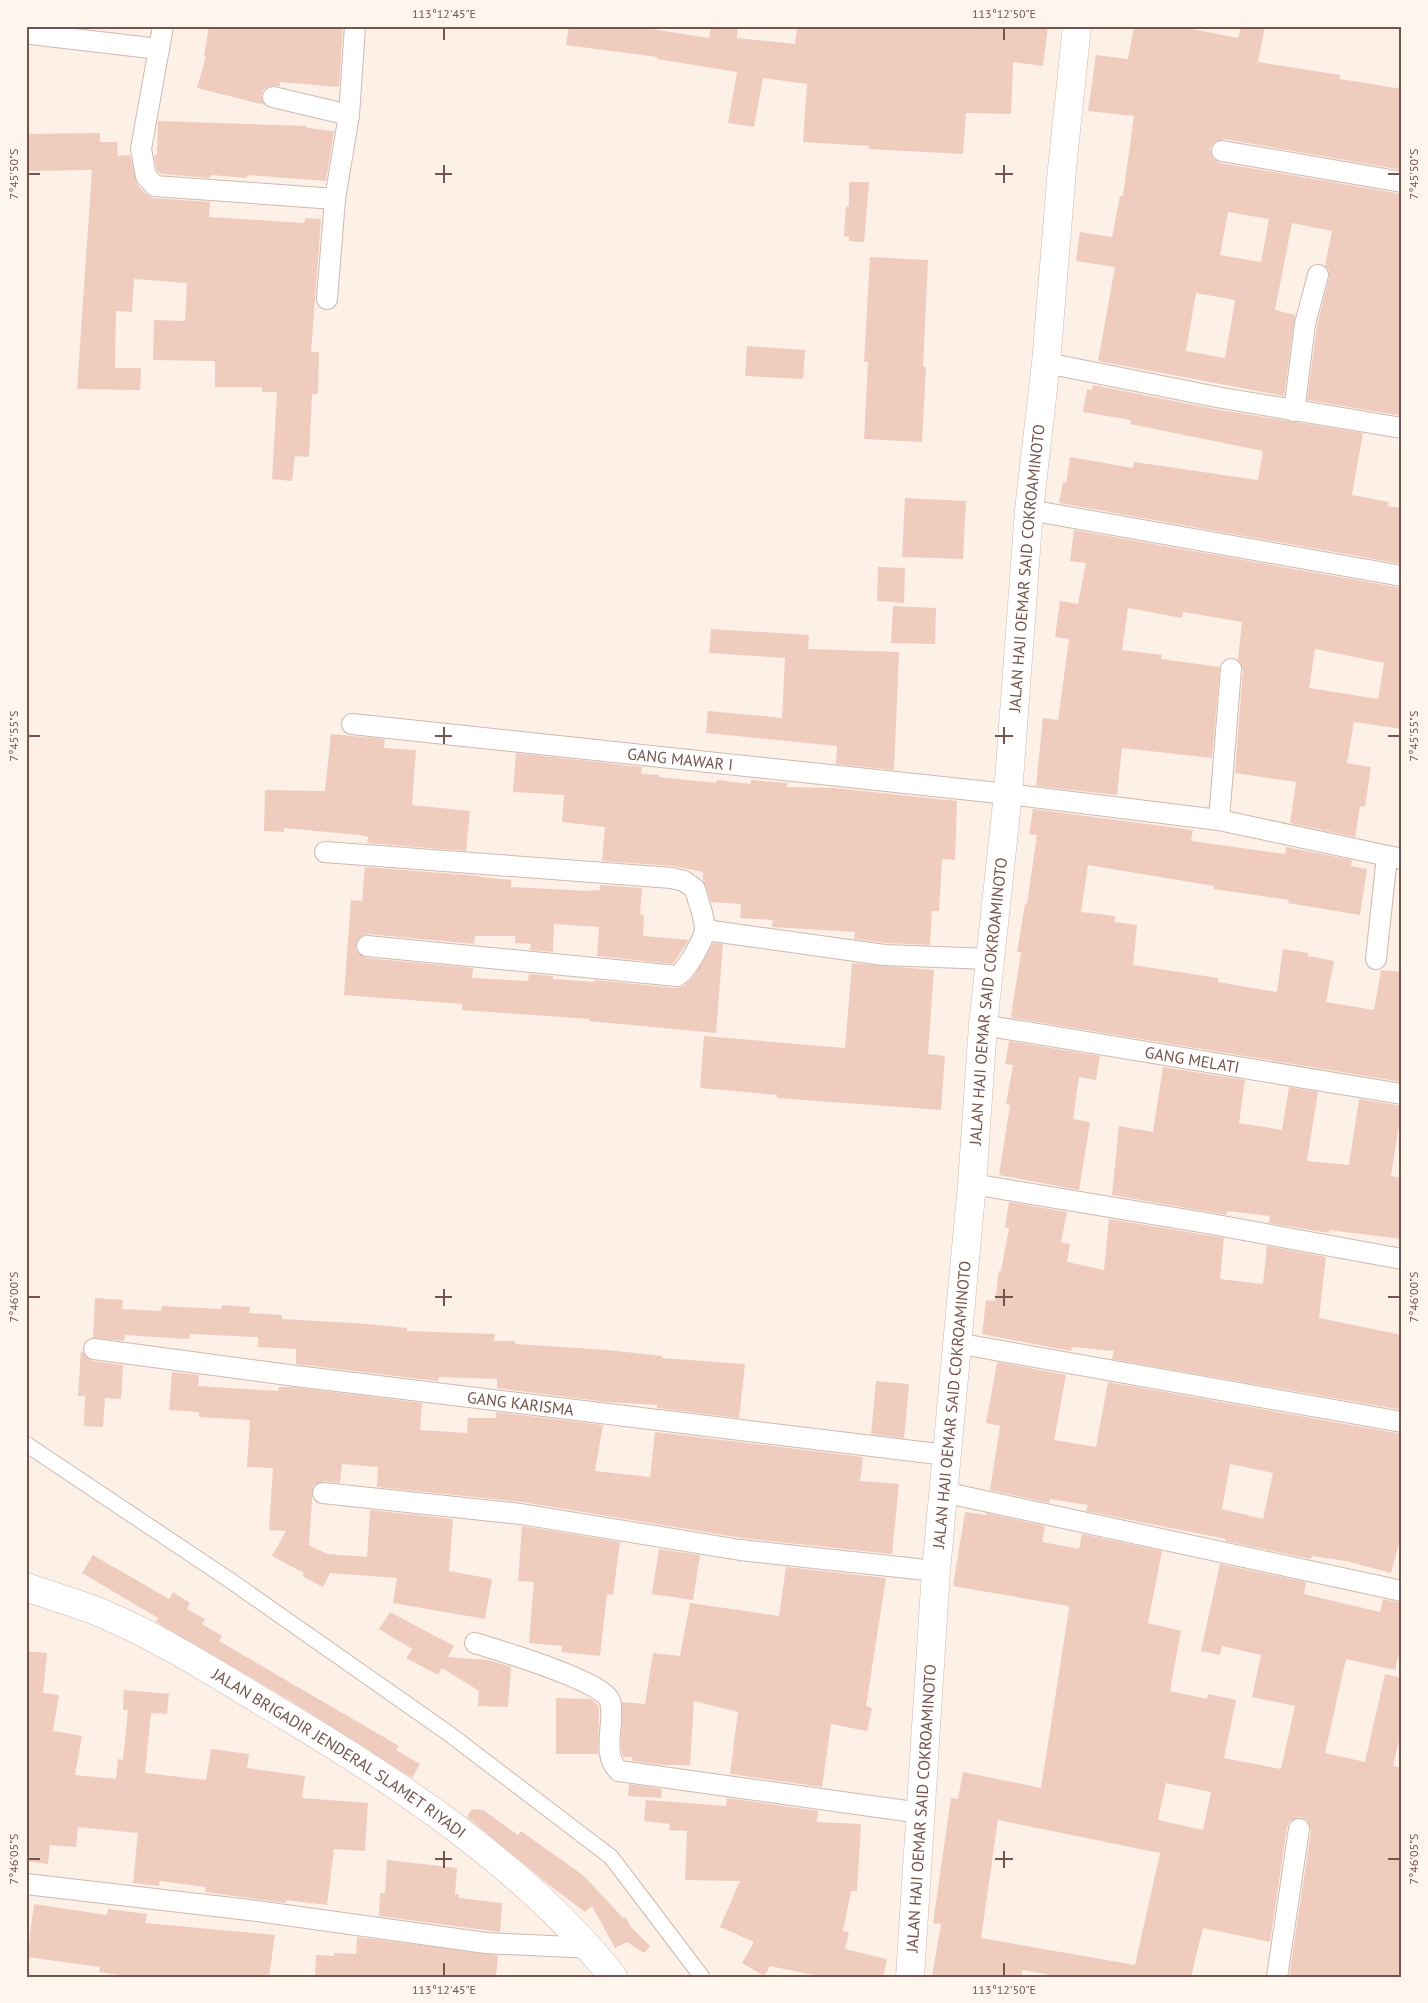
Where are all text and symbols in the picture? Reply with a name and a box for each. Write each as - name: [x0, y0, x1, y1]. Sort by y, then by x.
- text: 113°12'45"E: [412, 6, 476, 21]
- text: 113°12'50"E: [972, 6, 1036, 21]
- text: 7°45'50"S: [6, 149, 21, 199]
- text: 7°45'50"S: [1406, 149, 1421, 199]
- street label: JALAN HAJI OEMAR SAID COKROAMINOTO: [1004, 423, 1049, 714]
- text: 7°45'55"S: [6, 711, 21, 761]
- text: 7°45'55"S: [1406, 711, 1421, 761]
- street label: GANG MAWAR I: [626, 743, 734, 775]
- street label: JALAN HAJI OEMAR SAID COKROAMINOTO: [965, 856, 1011, 1147]
- street label: GANG MELATI: [1143, 1042, 1241, 1077]
- street label: JALAN HAJI OEMAR SAID COKROAMINOTO: [928, 1260, 975, 1550]
- text: 7°46'00"S: [6, 1272, 21, 1322]
- text: 7°46'00"S: [1406, 1272, 1421, 1322]
- street label: GANG KARISMA: [466, 1387, 576, 1420]
- street label: JALAN BRIGADIR JENDERAL SLAMET RIYADI: [208, 1663, 470, 1842]
- street label: JALAN HAJI OEMAR SAID COKROAMINOTO: [902, 1664, 940, 1954]
- text: 7°46'05"S: [6, 1834, 21, 1884]
- text: 7°46'05"S: [1406, 1834, 1421, 1884]
- text: 113°12'45"E: [412, 1982, 476, 1997]
- text: 113°12'50"E: [972, 1982, 1036, 1997]

